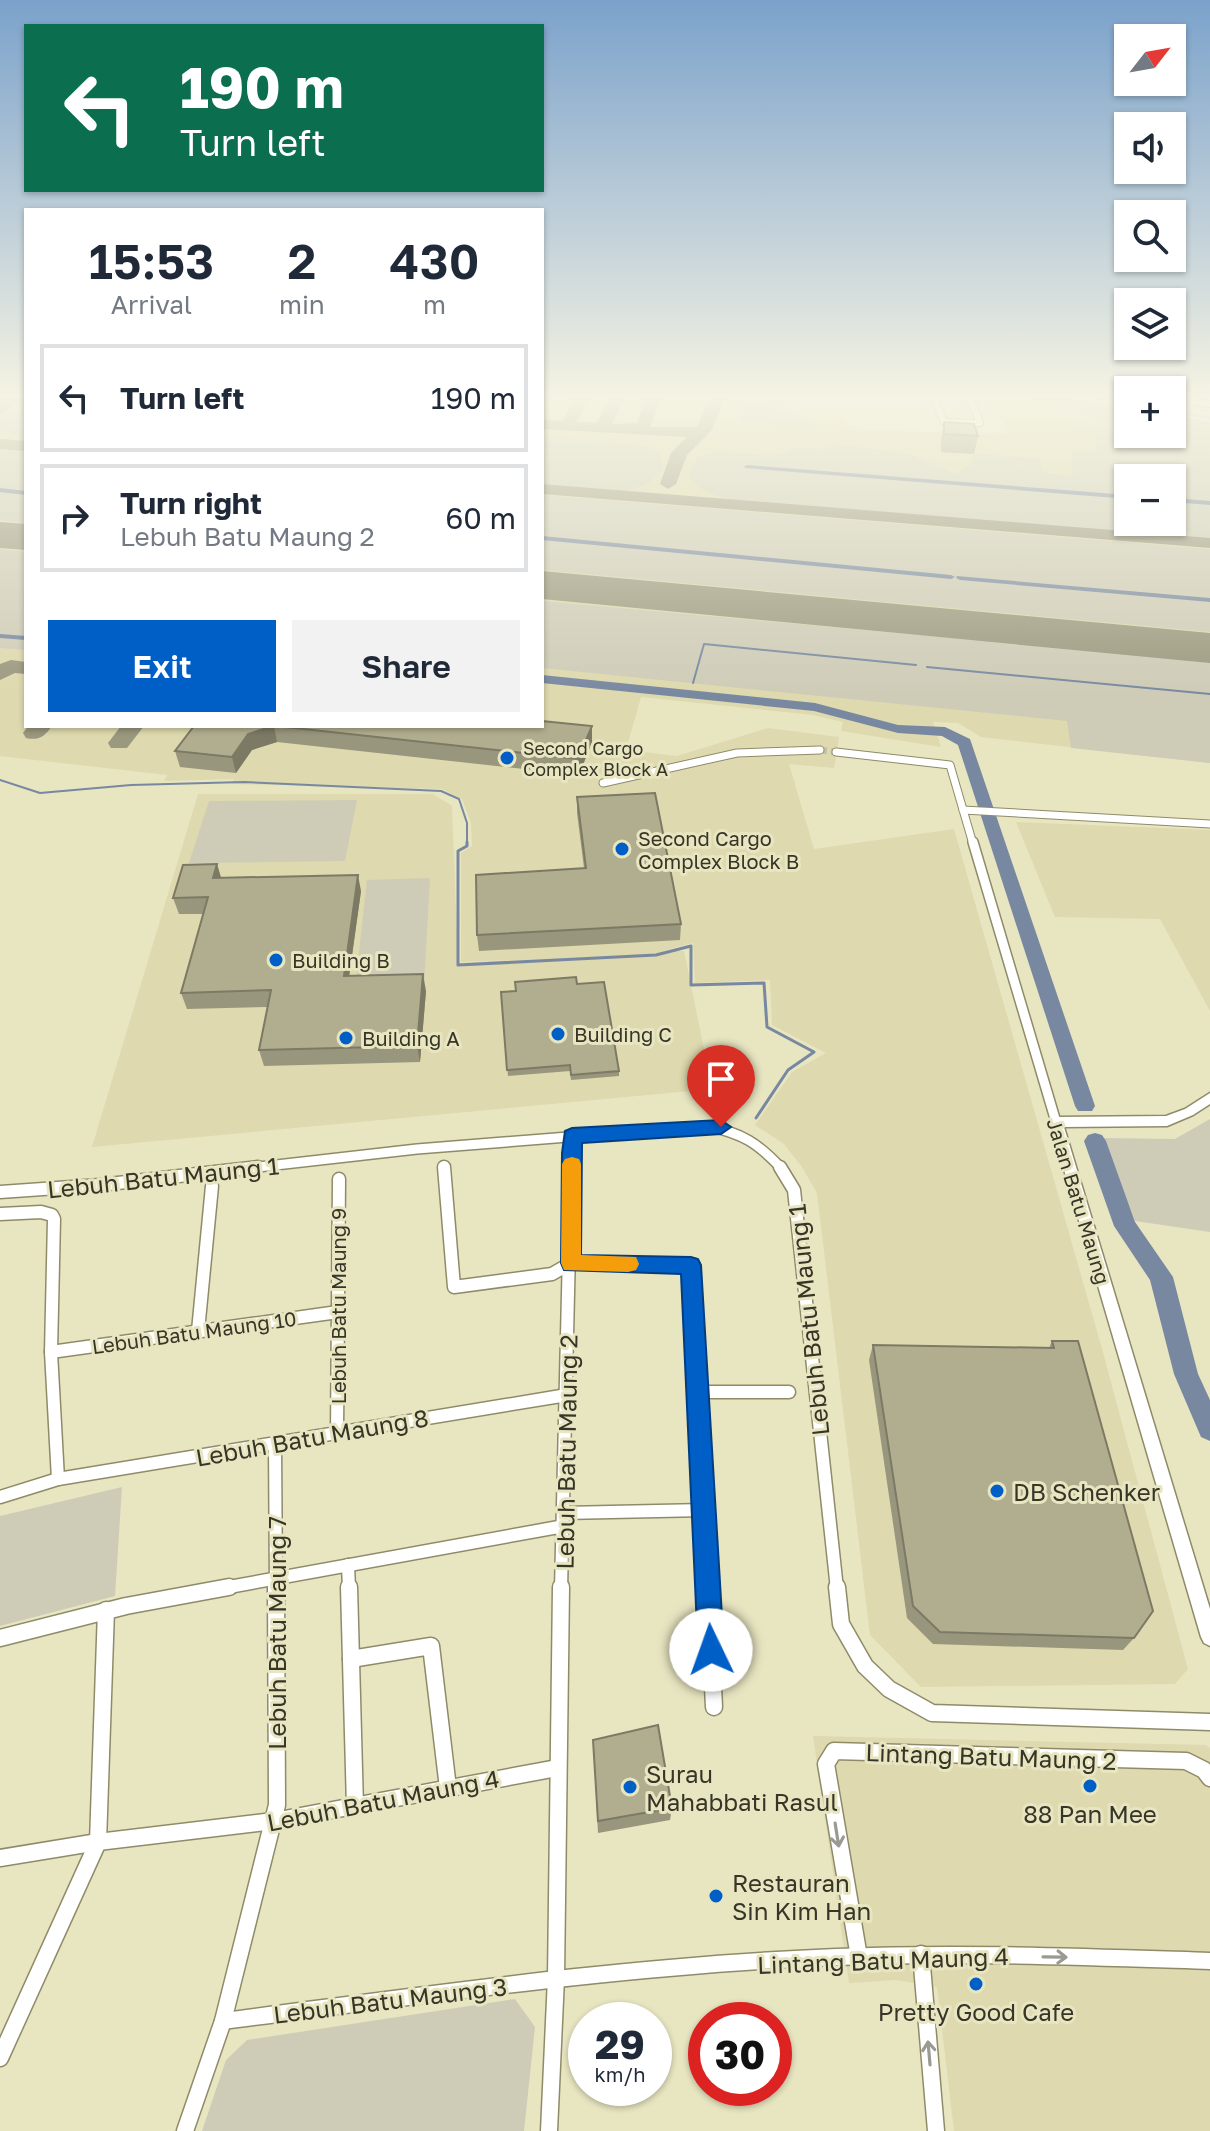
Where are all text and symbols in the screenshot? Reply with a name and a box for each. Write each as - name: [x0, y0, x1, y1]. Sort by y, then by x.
- north arrow: [1114, 24, 1186, 96]
- map controls: [1114, 24, 1186, 536]
- text: 190 m: [180, 53, 344, 120]
- icon: left: [48, 56, 152, 160]
- button: sound: [1114, 112, 1186, 184]
- text: Turn left: [180, 121, 326, 164]
- button: search: [1114, 200, 1186, 272]
- text: 15:53: [89, 232, 214, 290]
- text: 2: [287, 232, 316, 290]
- text: 430: [390, 232, 479, 290]
- button: layers: [1114, 288, 1186, 360]
- text: Arrival: [111, 289, 192, 320]
- text: min: [279, 289, 325, 320]
- text: m: [423, 289, 446, 320]
- icon: left: [52, 376, 96, 420]
- button: +: [1114, 376, 1186, 448]
- text: Turn left: [120, 380, 245, 416]
- text: 190 m: [431, 380, 516, 416]
- button: −: [1114, 464, 1186, 536]
- text: Turn right: [120, 485, 262, 521]
- icon: right: [52, 496, 96, 540]
- text: 60 m: [445, 500, 516, 536]
- text: Lebuh Batu Maung 2: [120, 521, 375, 552]
- button: Exit: [48, 620, 276, 712]
- button: Share: [292, 620, 520, 712]
- place label: Second Cargo Complex Block A: [523, 737, 668, 780]
- marker: Second Cargo Complex Block A: [498, 749, 516, 767]
- place label: Second Cargo Complex Block B: [638, 826, 799, 873]
- marker: Second Cargo Complex Block B: [613, 840, 631, 858]
- place label: Building B: [292, 948, 390, 972]
- marker: Building B: [267, 951, 285, 969]
- place label: Building C: [574, 1022, 672, 1046]
- marker: Building C: [549, 1025, 567, 1043]
- place label: Building A: [362, 1026, 460, 1050]
- marker: Building A: [337, 1029, 355, 1047]
- pin: [687, 1045, 755, 1127]
- icon: arrive: [699, 1057, 743, 1101]
- street label: Jalan Batu Maung: [1042, 1115, 1116, 1287]
- street label: Lebuh Batu Maung 1: [46, 1150, 280, 1204]
- street label: Lebuh Batu Maung 1: [781, 1203, 835, 1437]
- street label: Lebuh Batu Maung 9: [326, 1208, 350, 1404]
- street label: Lebuh Batu Maung 10: [90, 1306, 298, 1358]
- street label: Lebuh Batu Maung 2: [549, 1334, 583, 1570]
- street label: Lebuh Batu Maung 8: [193, 1402, 431, 1472]
- place label: DB Schenker: [1013, 1477, 1160, 1506]
- marker: DB Schenker: [988, 1482, 1006, 1500]
- street label: Lebuh Batu Maung 7: [262, 1516, 291, 1750]
- position arrow: [669, 1608, 753, 1692]
- street label: Lintang Batu Maung 2: [865, 1737, 1117, 1775]
- place label: Surau Mahabbati Rasul: [646, 1759, 838, 1816]
- street label: Lebuh Batu Maung 4: [264, 1763, 502, 1837]
- marker: 88 Pan Mee: [1081, 1777, 1099, 1795]
- marker: Surau Mahabbati Rasul: [621, 1778, 639, 1796]
- place label: 88 Pan Mee: [1023, 1799, 1157, 1828]
- one-way arrow: [831, 1822, 846, 1847]
- place label: Restauran Sin Kim Han: [732, 1868, 871, 1925]
- marker: Restauran Sin Kim Han: [707, 1887, 725, 1905]
- street label: Lintang Batu Maung 4: [757, 1941, 1009, 1979]
- one-way arrow: [1041, 1950, 1068, 1965]
- street label: Lebuh Batu Maung 3: [272, 1971, 508, 2029]
- marker: Pretty Good Cafe: [967, 1975, 985, 1993]
- place label: Pretty Good Cafe: [878, 1997, 1074, 2026]
- speed limit sign: 30: [688, 2002, 792, 2106]
- text: 29: [595, 2020, 645, 2068]
- one-way arrow: [921, 2040, 936, 2067]
- text: km/h: [595, 2062, 645, 2086]

